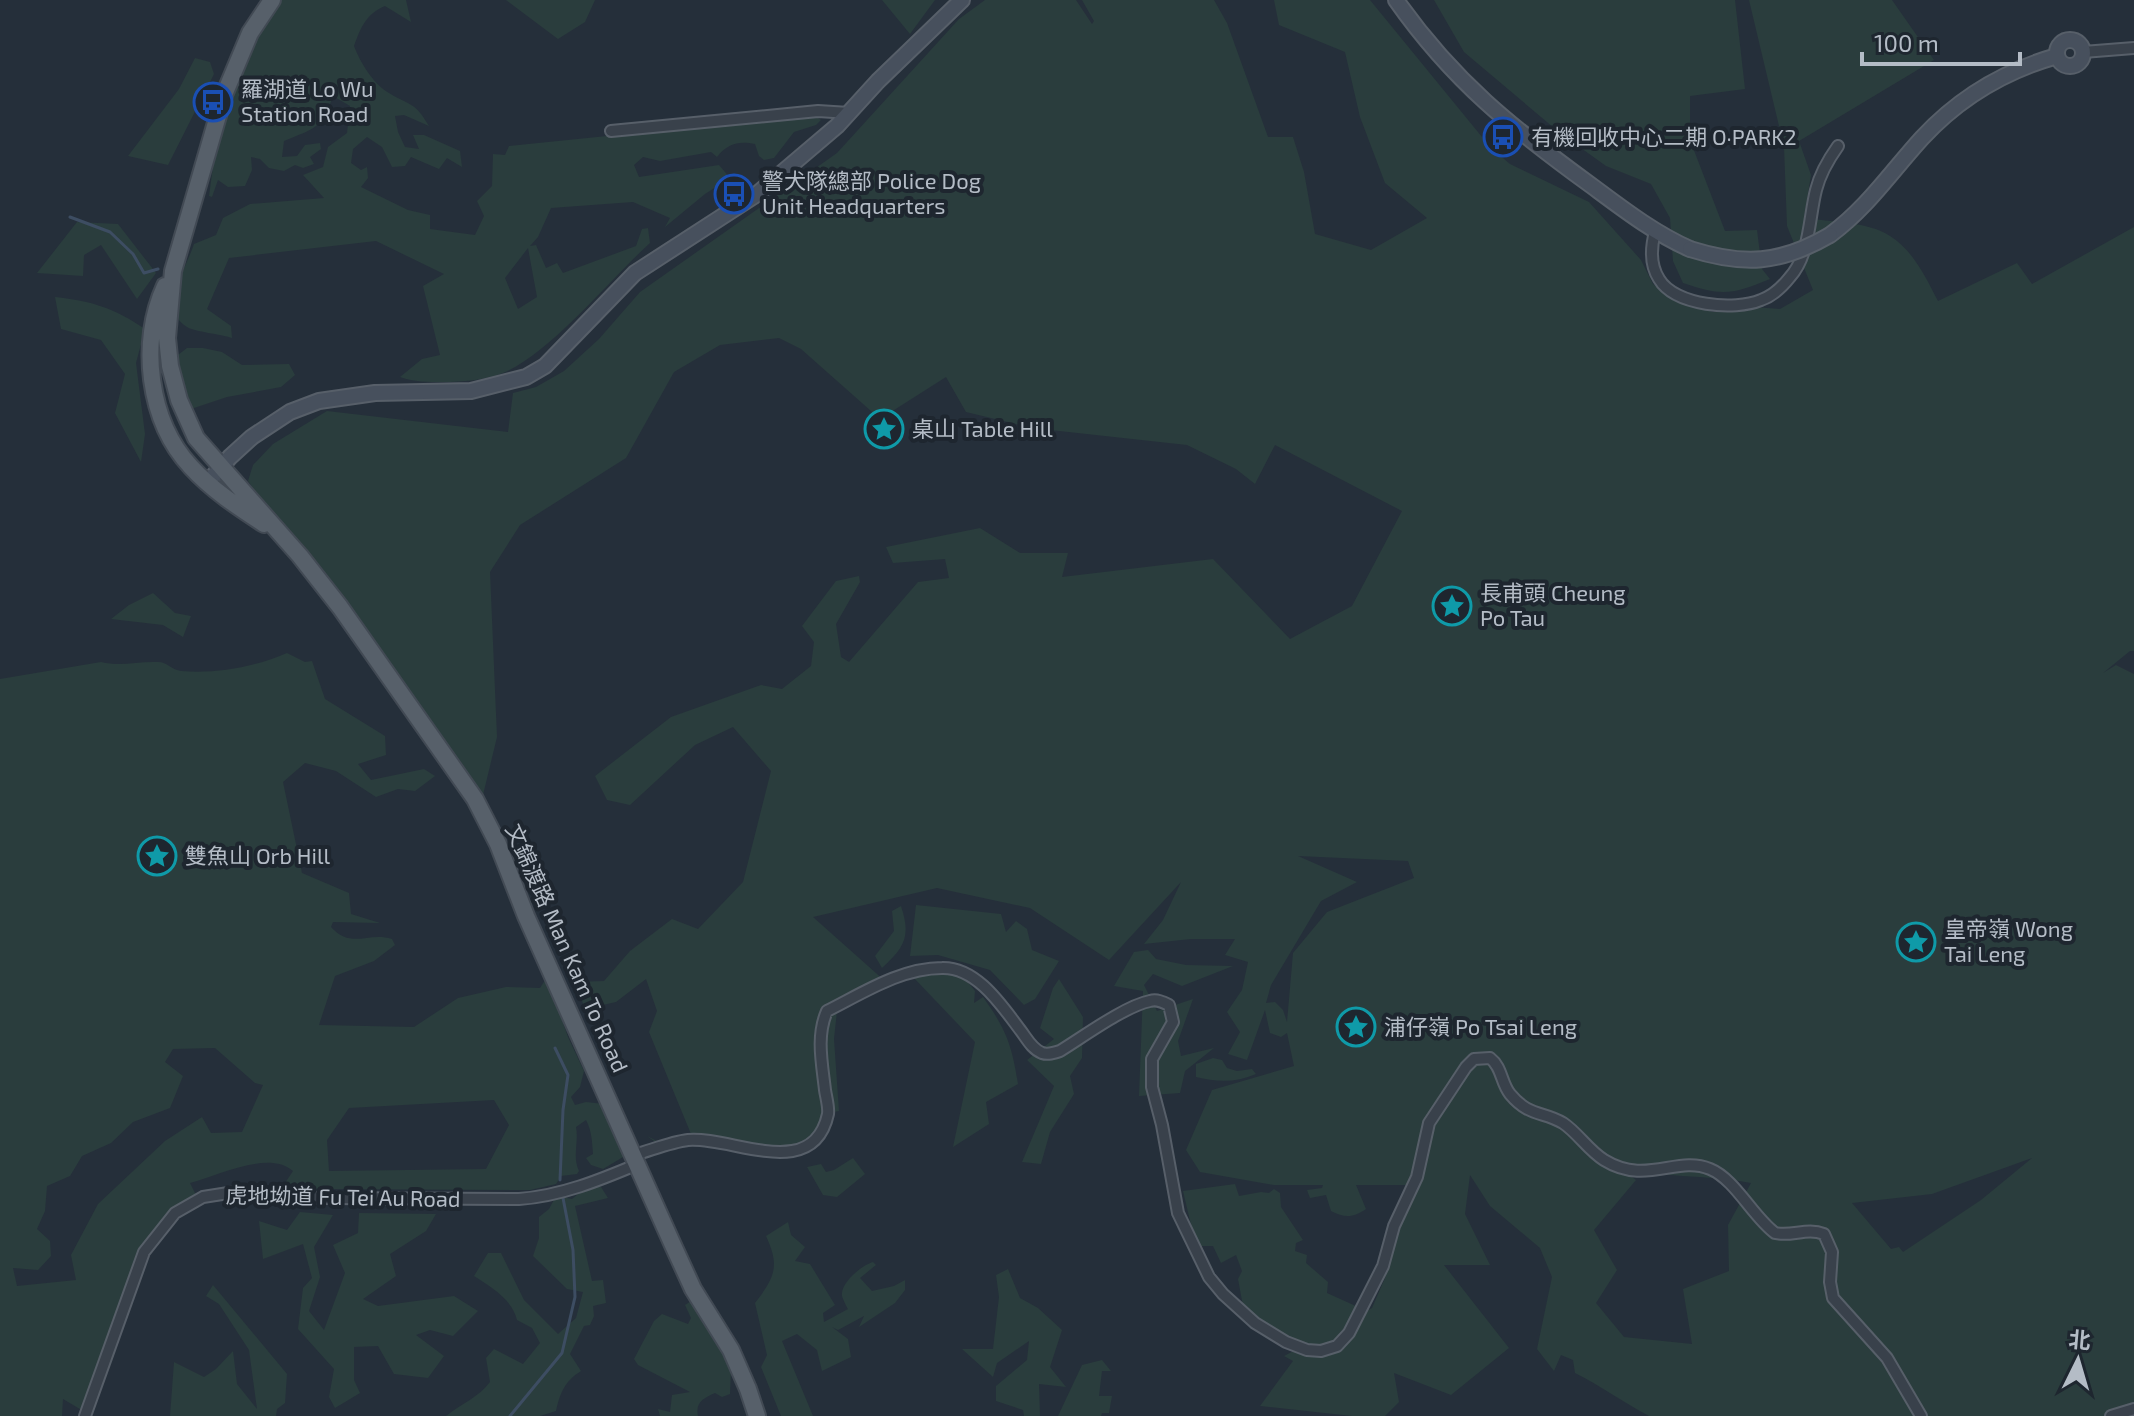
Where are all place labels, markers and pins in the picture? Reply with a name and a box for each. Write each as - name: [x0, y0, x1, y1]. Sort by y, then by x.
- place label: 羅湖道 Lo Wu Station Road: [241, 75, 373, 126]
- bus stop icon: 羅湖道 Lo Wu Station Road: [192, 81, 234, 123]
- bus stop icon: 有機回收中心二期 O·PARK2: [1482, 116, 1524, 158]
- place label: 有機回收中心二期 O·PARK2: [1531, 123, 1797, 149]
- place label: 警犬隊總部 Police Dog Unit Headquarters: [762, 167, 981, 218]
- bus stop icon: 警犬隊總部 Police Dog Unit Headquarters: [713, 173, 755, 215]
- place icon: 桌山 Table Hill: [863, 408, 905, 450]
- place label: 桌山 Table Hill: [912, 415, 1053, 441]
- place label: 長甫頭 Cheung Po Tau: [1480, 579, 1626, 630]
- place icon: 長甫頭 Cheung Po Tau: [1431, 585, 1473, 627]
- place icon: 雙魚山 Orb Hill: [136, 835, 178, 877]
- place label: 雙魚山 Orb Hill: [185, 842, 331, 868]
- place label: 皇帝嶺 Wong Tai Leng: [1944, 915, 2073, 966]
- place icon: 皇帝嶺 Wong Tai Leng: [1895, 921, 1937, 963]
- place icon: 浦仔嶺 Po Tsai Leng: [1335, 1006, 1377, 1048]
- place label: 浦仔嶺 Po Tsai Leng: [1384, 1013, 1577, 1039]

